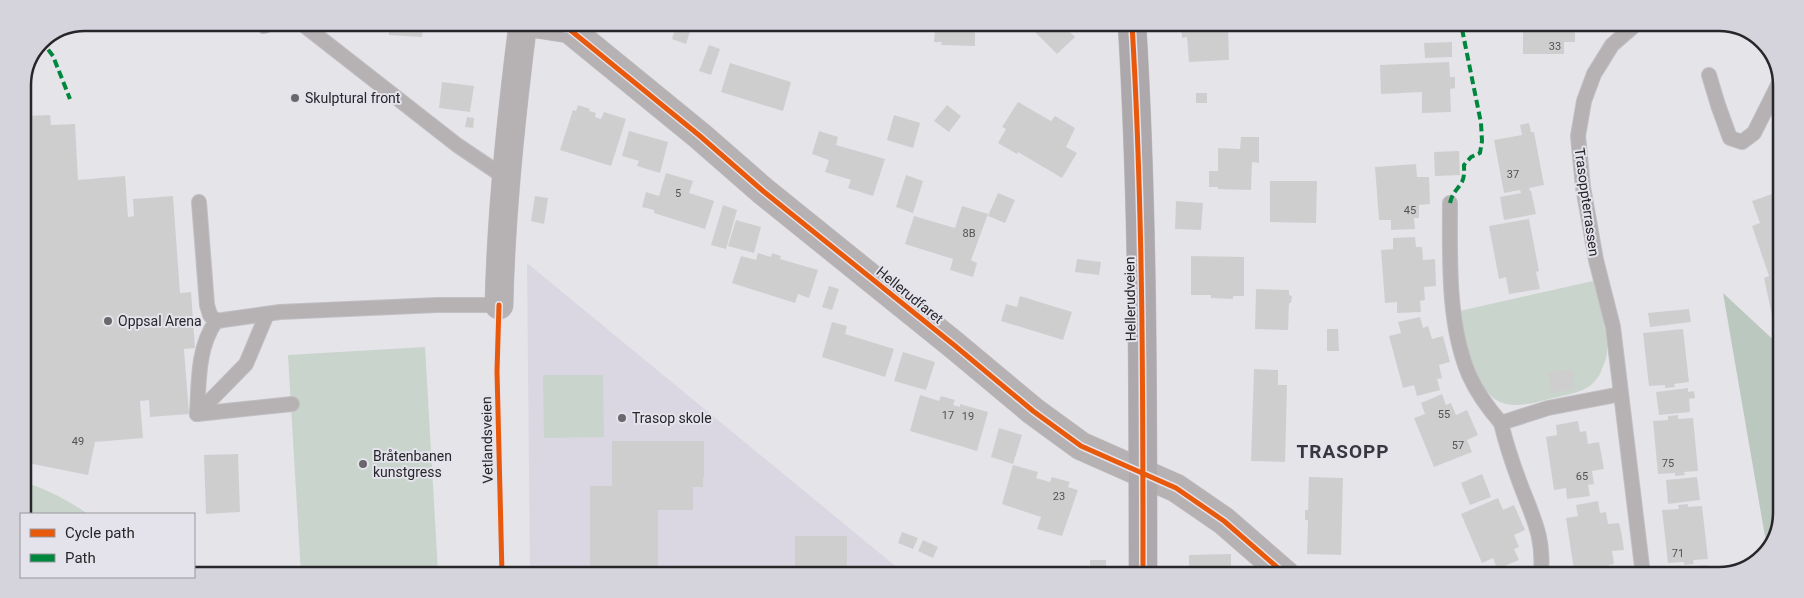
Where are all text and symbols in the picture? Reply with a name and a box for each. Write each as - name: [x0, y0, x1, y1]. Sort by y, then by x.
- house number: 33: [1549, 40, 1561, 53]
- place label: Skulptural front: [305, 90, 401, 106]
- marker: Skulptural front: [289, 92, 301, 104]
- street label: Trasoppterrassen: [1571, 147, 1603, 257]
- house number: 37: [1507, 168, 1519, 181]
- house number: 5: [675, 187, 681, 200]
- house number: 45: [1404, 204, 1416, 217]
- house number: 8B: [962, 227, 976, 240]
- street label: Hellerudveien: [1121, 257, 1139, 341]
- street label: Hellerudfaret: [873, 263, 947, 327]
- place label: Oppsal Arena: [118, 313, 202, 329]
- marker: Oppsal Arena: [102, 315, 114, 327]
- street label: Vetlandsveien: [478, 396, 496, 484]
- house number: 55: [1438, 408, 1450, 421]
- house number: 17: [942, 409, 954, 422]
- place label: Trasop skole: [632, 410, 712, 426]
- house number: 19: [962, 410, 974, 423]
- marker: Trasop skole: [616, 412, 628, 424]
- house number: 49: [72, 435, 84, 448]
- house number: 57: [1452, 439, 1464, 452]
- district label: TRASOPP: [1296, 440, 1390, 463]
- place label: Bråtenbanen kunstgress: [373, 448, 452, 480]
- house number: 75: [1662, 457, 1674, 470]
- marker: Bråtenbanen kunstgress: [357, 458, 369, 470]
- house number: 65: [1576, 470, 1588, 483]
- house number: 23: [1053, 490, 1065, 503]
- legend: [20, 513, 195, 578]
- text: Cycle path: [65, 524, 135, 542]
- house number: 71: [1672, 547, 1684, 560]
- text: Path: [65, 549, 96, 567]

